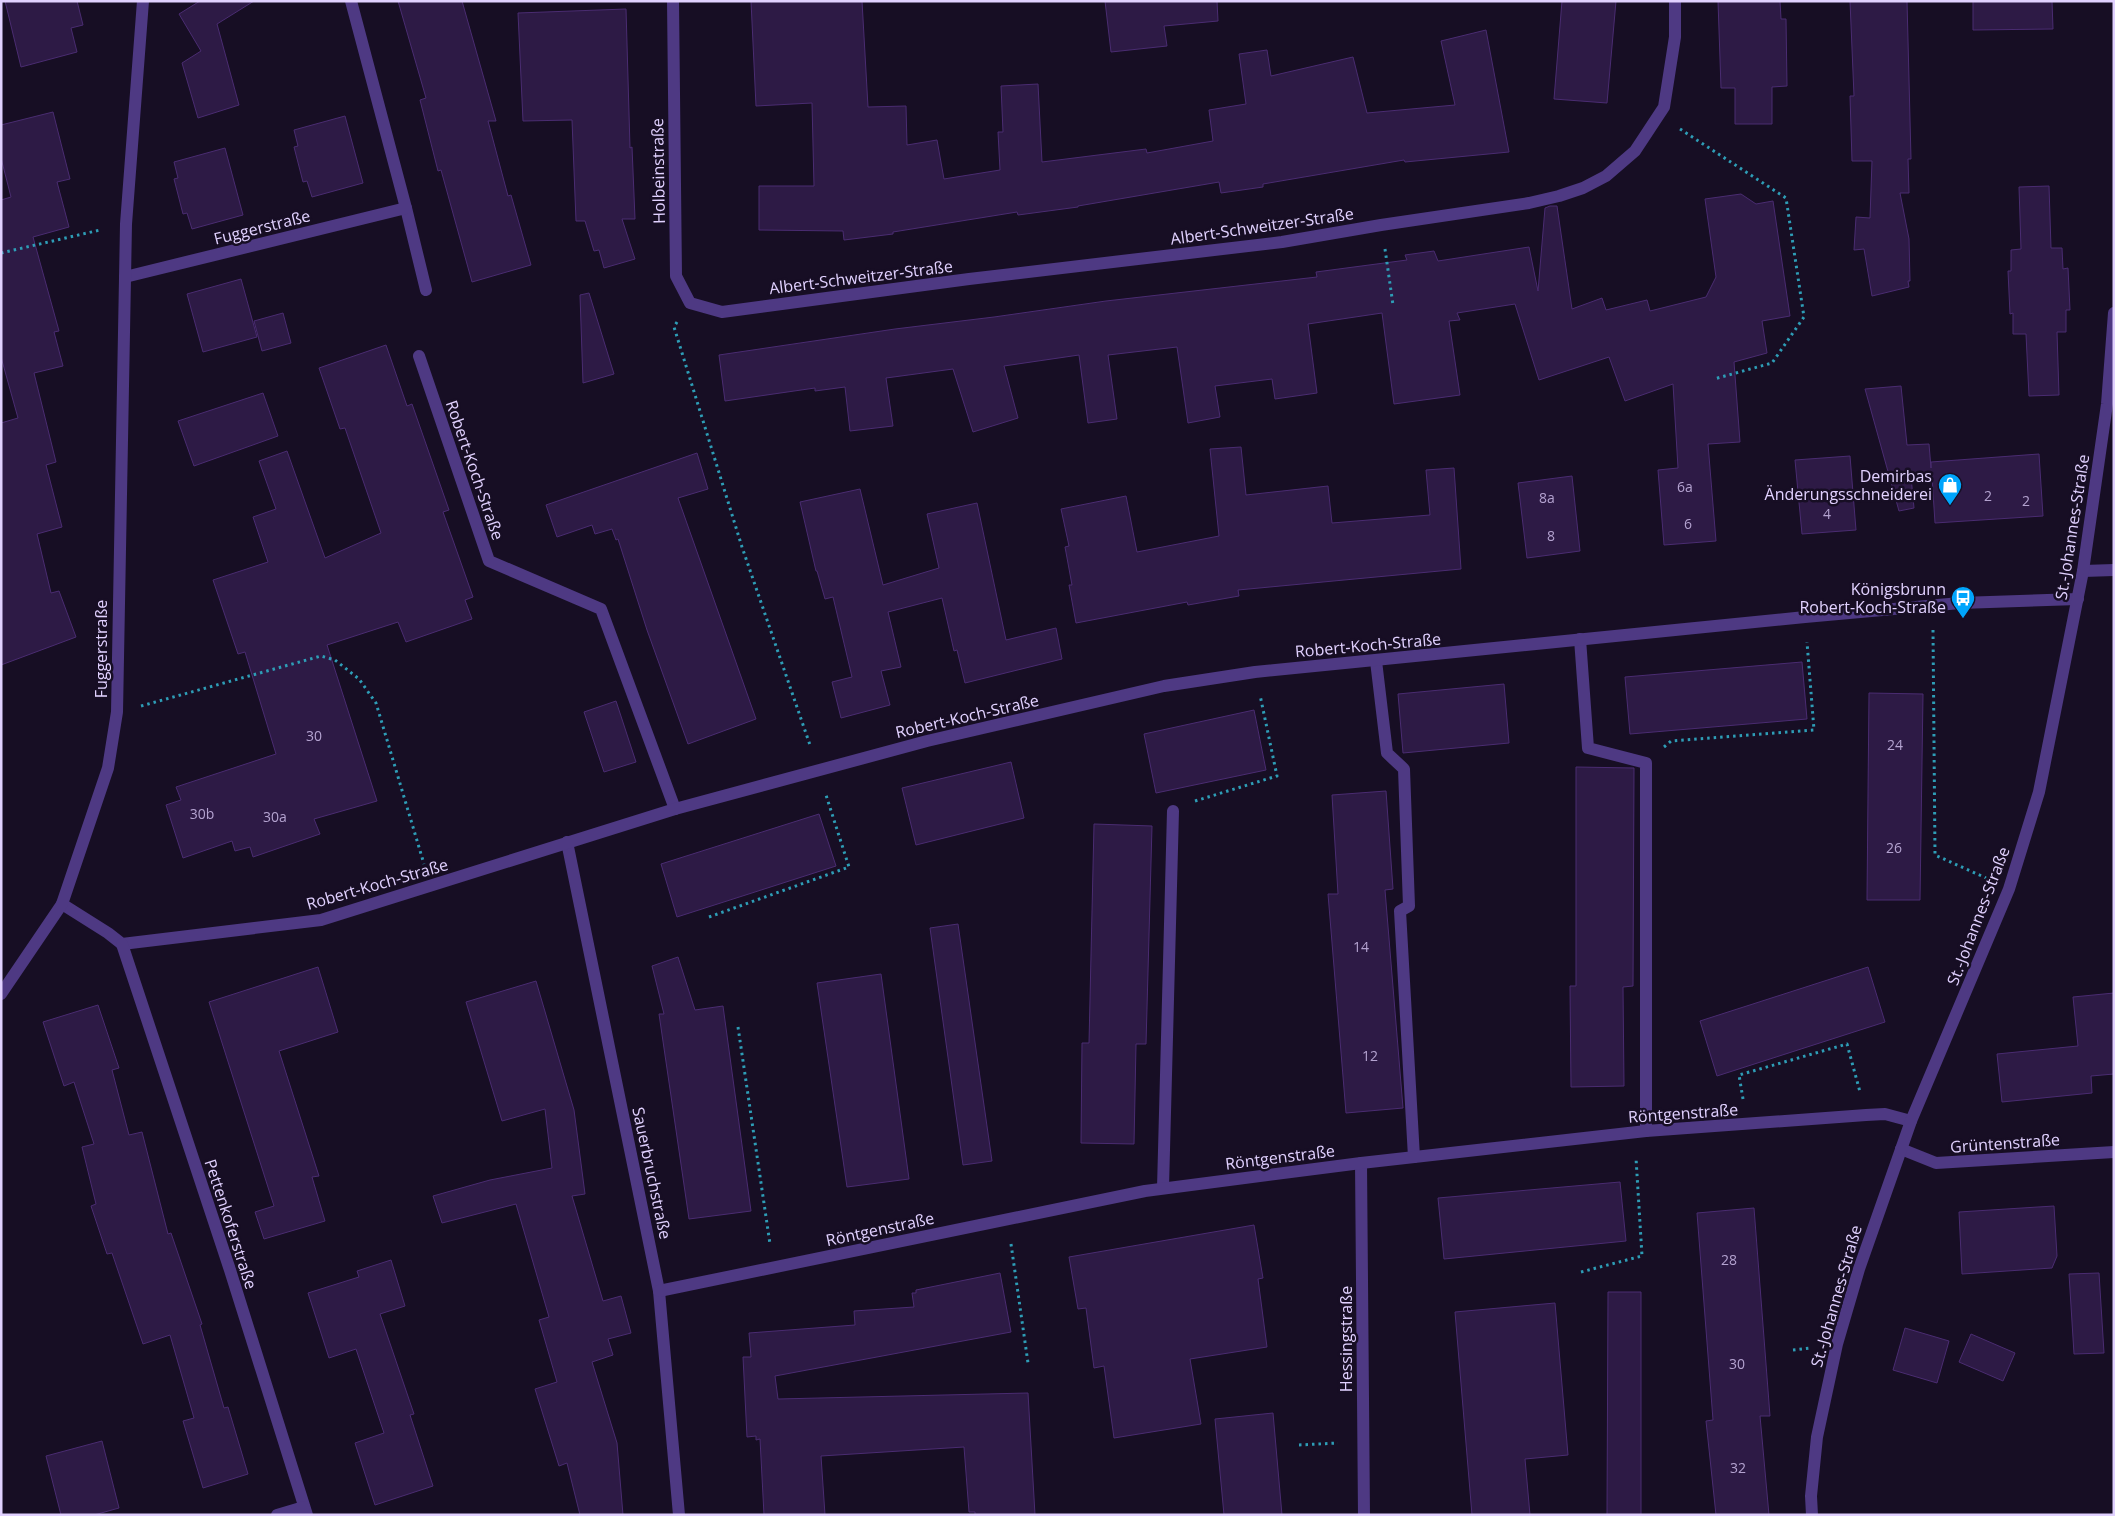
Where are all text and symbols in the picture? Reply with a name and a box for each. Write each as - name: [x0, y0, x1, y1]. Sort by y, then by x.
- street label: Holbeinstraße: [646, 118, 670, 224]
- street label: Albert-Schweitzer-Straße: [1169, 202, 1355, 250]
- street label: Fuggerstraße: [211, 204, 313, 250]
- street label: Albert-Schweitzer-Straße: [768, 255, 954, 299]
- street label: Robert-Koch-Straße: [441, 397, 509, 543]
- street label: St.-Johannes-Straße: [2050, 453, 2094, 601]
- place label: Demirbas Änderungsschneiderei: [1765, 465, 1932, 505]
- shop icon: Demirbas Änderungsschneiderei: [1937, 472, 1963, 506]
- house number: 6a: [1677, 477, 1693, 496]
- house number: 2: [1984, 486, 1992, 505]
- house number: 8a: [1539, 488, 1555, 507]
- house number: 2: [2022, 491, 2030, 510]
- house number: 4: [1823, 504, 1831, 523]
- house number: 6: [1684, 514, 1692, 533]
- house number: 8: [1547, 526, 1555, 545]
- place label: Königsbrunn Robert-Koch-Straße: [1799, 578, 1946, 618]
- bus stop icon: Königsbrunn Robert-Koch-Straße: [1950, 585, 1976, 619]
- street label: Fuggerstraße: [90, 600, 112, 698]
- street label: Robert-Koch-Straße: [1294, 628, 1442, 662]
- street label: Robert-Koch-Straße: [893, 689, 1041, 743]
- house number: 30: [306, 726, 322, 745]
- house number: 24: [1887, 735, 1903, 754]
- house number: 30b: [190, 804, 214, 823]
- house number: 30a: [263, 807, 287, 826]
- house number: 26: [1886, 838, 1902, 857]
- street label: St.-Johannes-Straße: [1941, 844, 2015, 988]
- street label: Robert-Koch-Straße: [304, 853, 450, 915]
- house number: 14: [1353, 937, 1369, 956]
- house number: 12: [1362, 1046, 1378, 1065]
- street label: Röntgenstraße: [1627, 1098, 1739, 1128]
- street label: Sauerbruchstraße: [627, 1105, 677, 1241]
- street label: Grüntenstraße: [1949, 1128, 2061, 1158]
- street label: Röntgenstraße: [1224, 1139, 1336, 1175]
- street label: Pettenkoferstraße: [200, 1156, 262, 1292]
- street label: Röntgenstraße: [824, 1207, 936, 1251]
- street label: St.-Johannes-Straße: [1805, 1222, 1867, 1370]
- house number: 28: [1721, 1250, 1737, 1269]
- street label: Hessingstraße: [1335, 1286, 1357, 1392]
- house number: 30: [1729, 1354, 1745, 1373]
- house number: 32: [1730, 1458, 1746, 1477]

